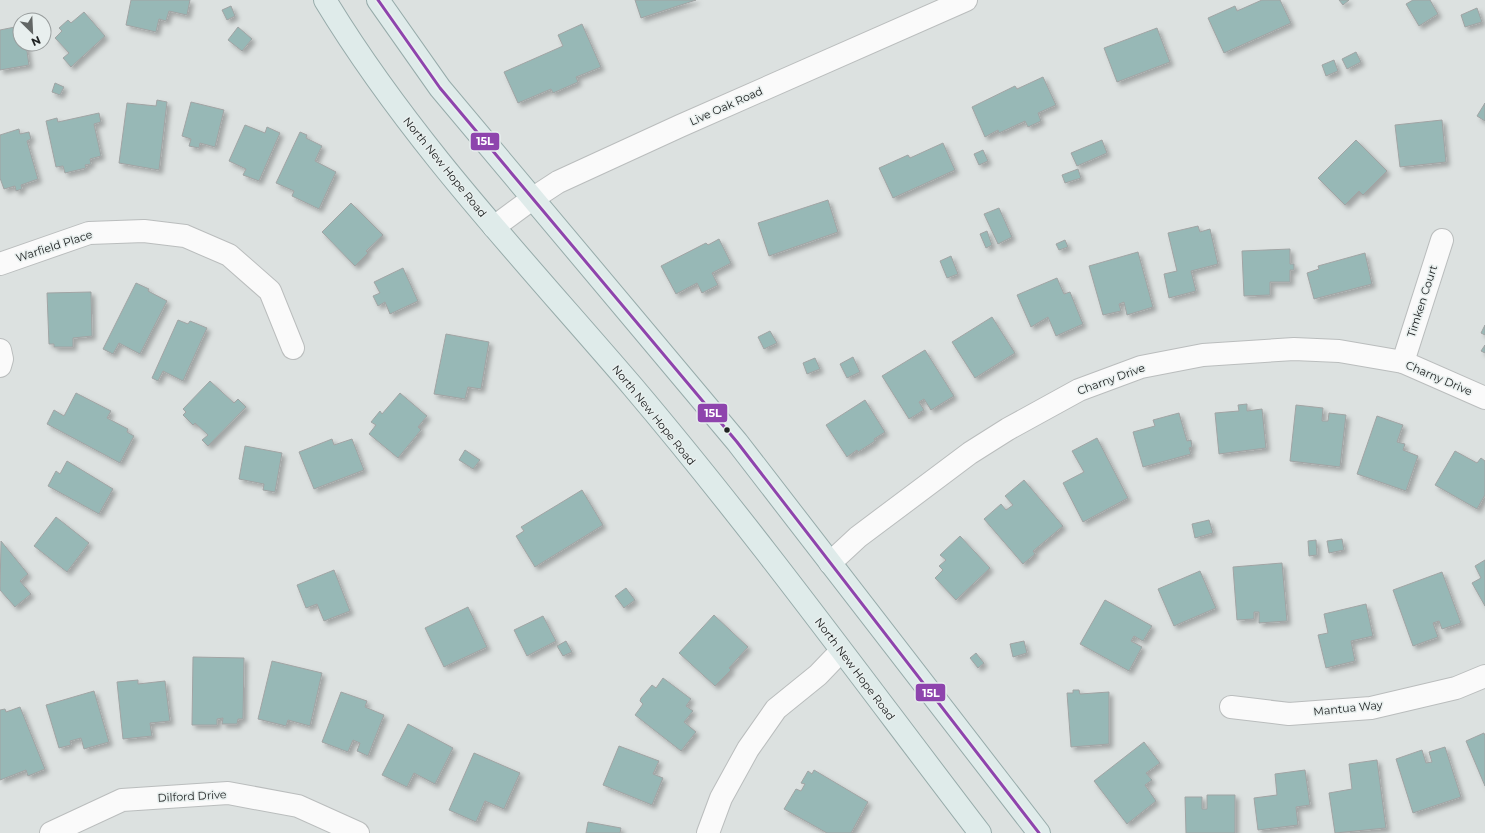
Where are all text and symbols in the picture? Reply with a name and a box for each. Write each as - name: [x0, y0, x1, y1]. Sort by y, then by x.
- north arrow: [12, 12, 52, 52]
- text: N: [29, 33, 43, 49]
- street label: Live Oak Road: [687, 84, 765, 128]
- street label: North New Hope Road: [400, 114, 490, 220]
- line badge: 15L: [470, 132, 500, 151]
- text: 15L: [476, 134, 494, 148]
- street label: Warfield Place: [14, 227, 94, 265]
- street label: Timken Court: [1404, 263, 1440, 339]
- street label: Charny Drive: [1404, 358, 1475, 398]
- street label: Charny Drive: [1075, 360, 1147, 398]
- street label: North New Hope Road: [609, 362, 699, 468]
- line badge: 15L: [697, 403, 728, 423]
- text: 15L: [704, 406, 722, 420]
- unlabelled marker: [722, 425, 732, 435]
- street label: North New Hope Road: [812, 615, 898, 723]
- line badge: 15L: [915, 683, 946, 702]
- text: 15L: [922, 686, 940, 700]
- street label: Mantua Way: [1313, 697, 1383, 719]
- street label: Dilford Drive: [157, 787, 227, 805]

